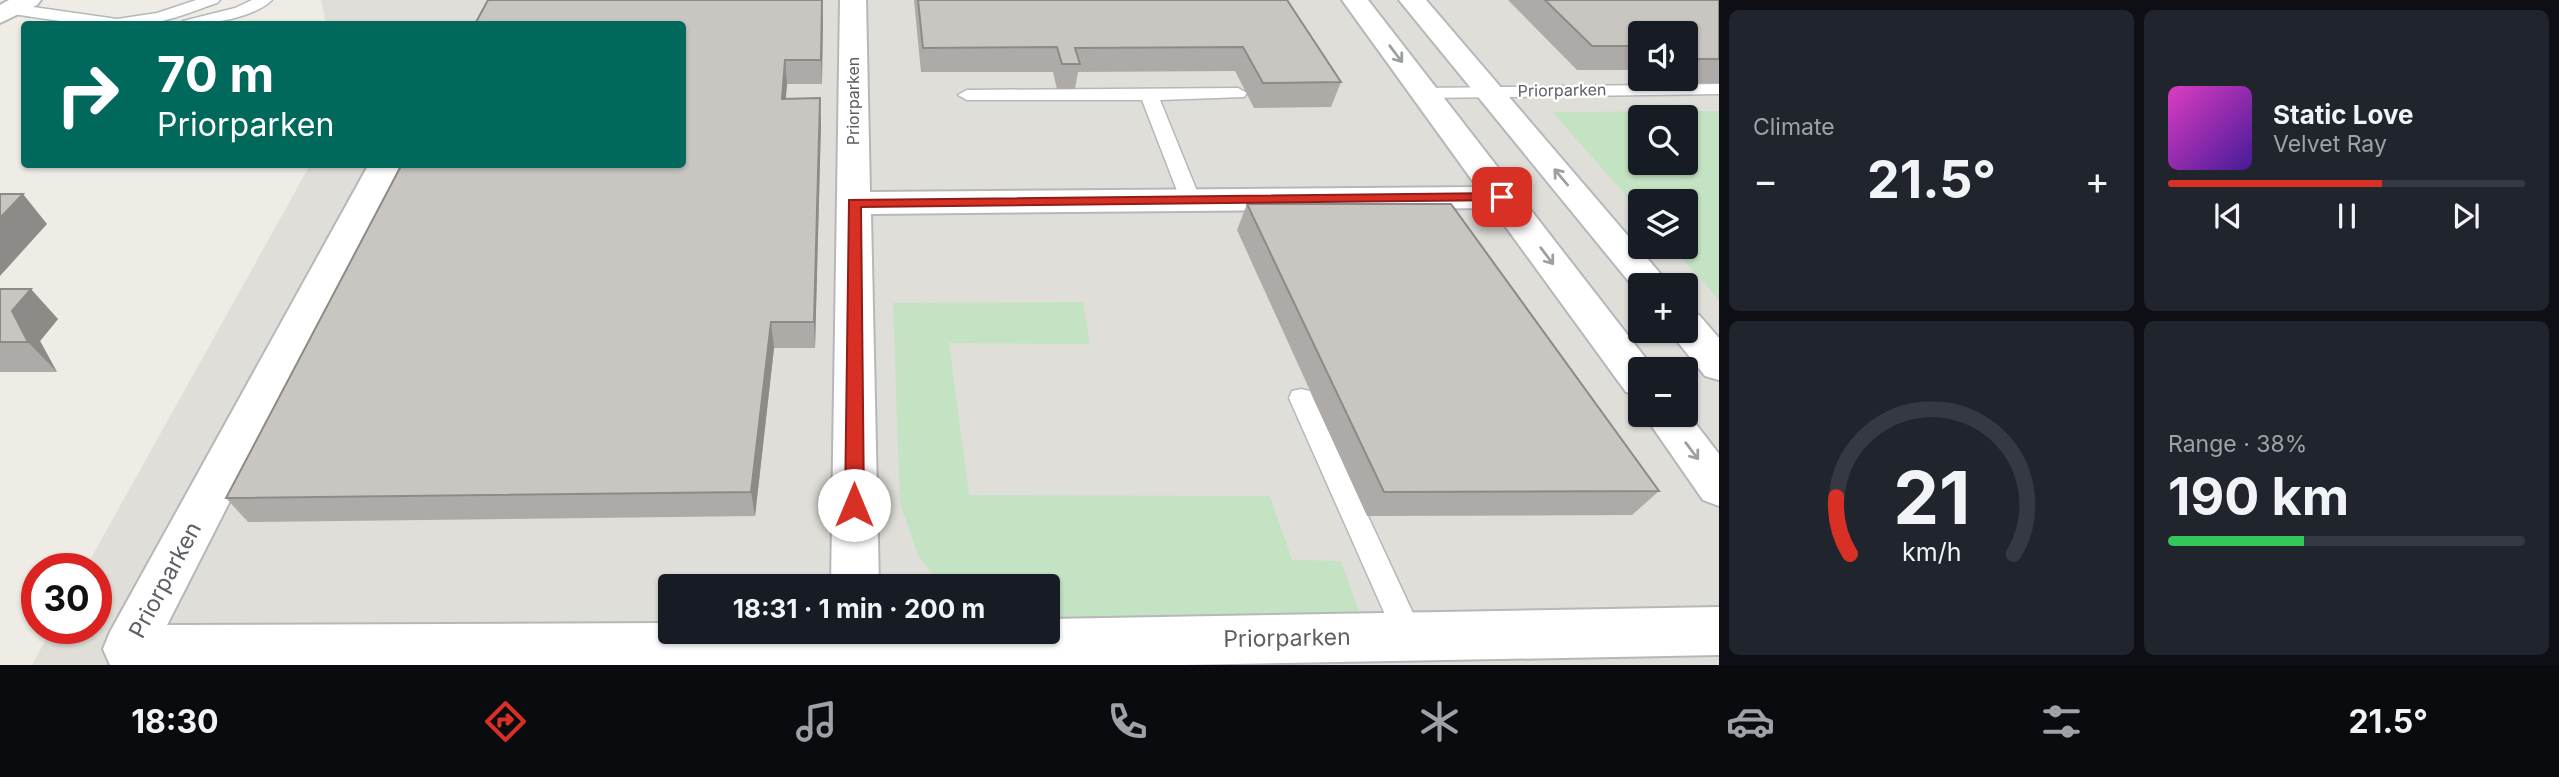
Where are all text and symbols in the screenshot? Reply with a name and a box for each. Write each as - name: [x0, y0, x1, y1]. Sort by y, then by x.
- map controls: [1628, 21, 1698, 427]
- button: sound: [1628, 21, 1698, 91]
- text: 70 m: [157, 45, 274, 104]
- one-way arrow: [1388, 45, 1403, 64]
- icon: right: [42, 49, 133, 140]
- street label: Priorparken: [843, 57, 863, 145]
- street label: Priorparken: [1518, 79, 1606, 101]
- text: Static Love: [2273, 99, 2414, 130]
- text: Priorparken: [157, 105, 334, 144]
- button: search: [1628, 105, 1698, 175]
- text: Climate: [1753, 113, 1835, 141]
- text: Velvet Ray: [2273, 130, 2387, 158]
- text: 21.5°: [1867, 148, 1996, 211]
- text: −: [1753, 157, 1778, 203]
- text: +: [2085, 157, 2110, 203]
- pin: [1472, 167, 1532, 227]
- one-way arrow: [1553, 168, 1569, 186]
- icon: arrive: [1483, 178, 1521, 216]
- button: layers: [1628, 189, 1698, 259]
- icon: previous: [2209, 197, 2247, 235]
- icon: pause: [2328, 197, 2366, 235]
- icon: next: [2447, 197, 2485, 235]
- one-way arrow: [1539, 247, 1554, 266]
- button: +: [1628, 273, 1698, 343]
- button: −: [1628, 357, 1698, 427]
- text: Range · 38%: [2168, 430, 2307, 458]
- one-way arrow: [1685, 441, 1699, 460]
- text: 21: [1893, 453, 1970, 542]
- text: 190 km: [2168, 465, 2349, 528]
- position arrow: [817, 468, 891, 542]
- street label: Priorparken: [123, 517, 207, 643]
- text: km/h: [1902, 537, 1961, 567]
- speed limit sign: 30: [21, 553, 112, 644]
- text: 18:31 · 1 min · 200 m: [733, 593, 985, 624]
- street label: Priorparken: [1223, 623, 1351, 653]
- icon: directions: [481, 697, 530, 746]
- icon: music: [792, 697, 841, 746]
- icon: phone: [1103, 697, 1152, 746]
- icon: climate: [1415, 697, 1464, 746]
- icon: car: [1726, 697, 1775, 746]
- icon: filters: [2037, 697, 2086, 746]
- text: 18:30: [131, 702, 219, 741]
- text: 21.5°: [2348, 702, 2428, 741]

